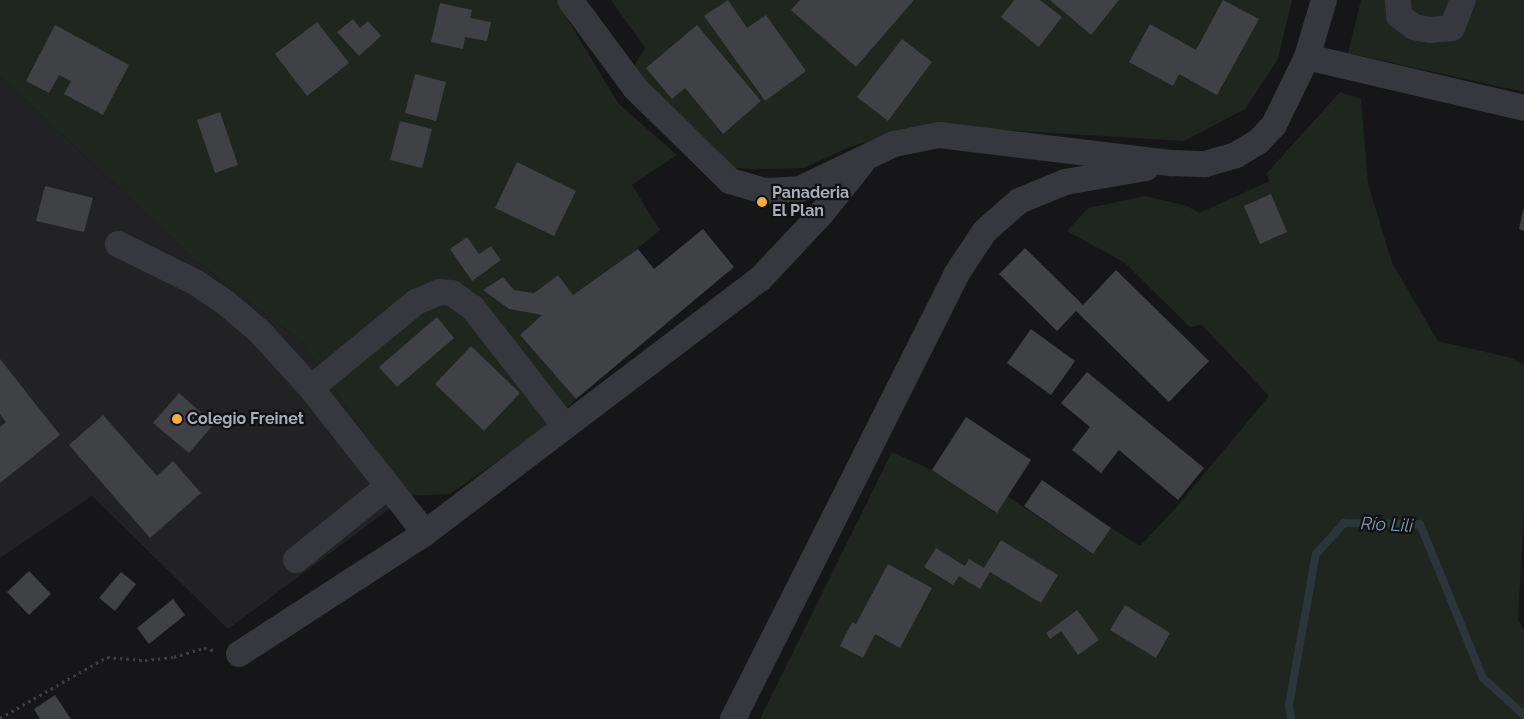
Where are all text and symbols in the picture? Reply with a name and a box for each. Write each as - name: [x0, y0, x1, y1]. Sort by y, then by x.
- place label: Panaderia El Plan: [772, 183, 849, 221]
- marker: Panaderia El Plan: [756, 196, 768, 208]
- place label: Colegio Freinet: [187, 409, 304, 429]
- marker: Colegio Freinet: [171, 413, 183, 425]
- water label: Río Lili: [1360, 513, 1414, 537]

